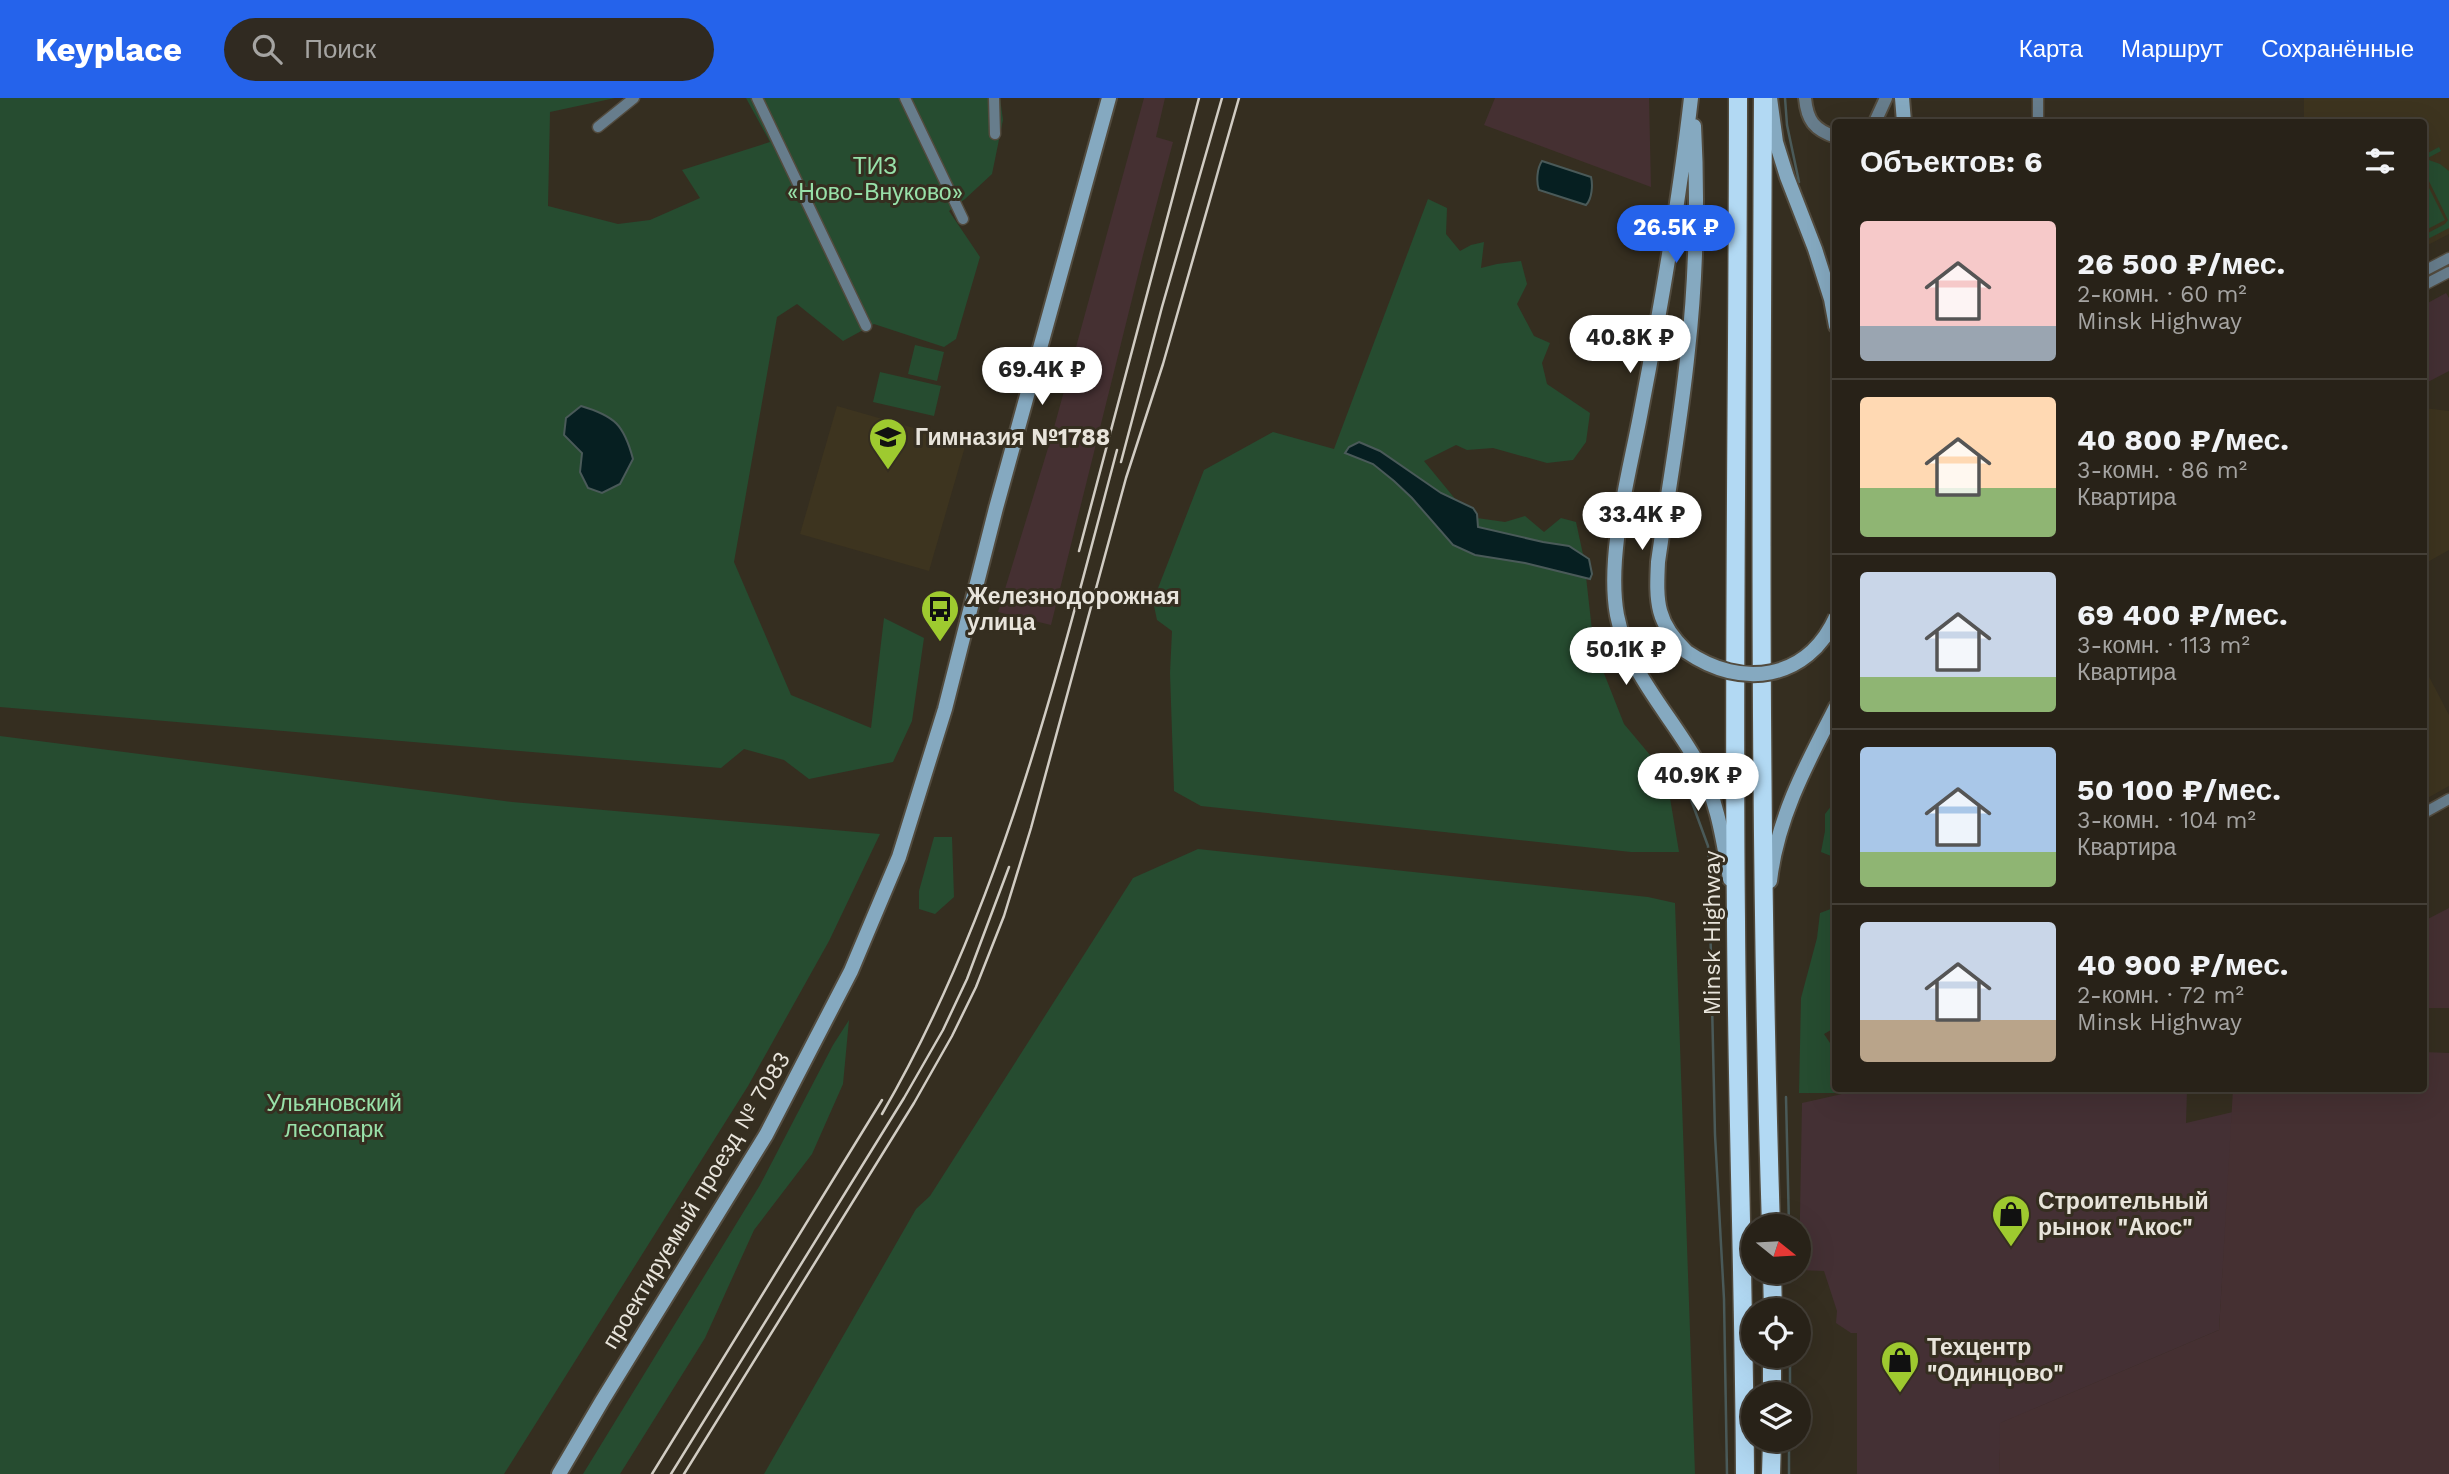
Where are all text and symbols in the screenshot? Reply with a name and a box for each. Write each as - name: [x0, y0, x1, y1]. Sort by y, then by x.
- search box: [224, 18, 714, 81]
- text: Keyplace: [35, 30, 182, 69]
- icon: search: [248, 30, 286, 68]
- text: Поиск: [304, 34, 376, 64]
- text: Карта: [2019, 35, 2083, 63]
- text: Маршрут: [2121, 35, 2223, 63]
- text: Сохранённые: [2261, 35, 2414, 63]
- icon: filters: [2361, 142, 2399, 180]
- text: Объектов: 6: [1860, 144, 2043, 179]
- park label: ТИЗ «Ново-Внуково»: [787, 153, 963, 206]
- pin: 26.5K ₽: [1611, 206, 1741, 265]
- text: 26.5K ₽: [1633, 214, 1719, 241]
- text: 26 500 ₽/мес.: [2077, 246, 2285, 281]
- icon: home: [1916, 249, 2000, 333]
- text: 2-комн. · 60 m²: [2077, 281, 2247, 308]
- text: Minsk Highway: [2077, 308, 2242, 335]
- pin: 40.8K ₽: [1565, 316, 1695, 375]
- text: 40.8K ₽: [1586, 324, 1674, 351]
- pin: 69.4K ₽: [977, 348, 1107, 407]
- text: 69.4K ₽: [998, 356, 1086, 383]
- school or university icon: Гимназия №1788: [867, 416, 909, 471]
- text: 40 800 ₽/мес.: [2077, 422, 2289, 457]
- place label: Гимназия №1788: [915, 424, 1110, 451]
- icon: home: [1916, 425, 2000, 509]
- text: 3-комн. · 86 m²: [2077, 457, 2247, 484]
- text: Квартира: [2077, 484, 2176, 511]
- pin: 33.4K ₽: [1577, 492, 1707, 552]
- text: 33.4K ₽: [1599, 501, 1685, 528]
- place label: Железнодорожная улица: [966, 583, 1180, 636]
- bus stop icon: Железнодорожная улица: [919, 588, 961, 643]
- text: 69 400 ₽/мес.: [2077, 597, 2288, 632]
- icon: home: [1916, 600, 2000, 684]
- pin: 50.1K ₽: [1561, 628, 1691, 687]
- text: 3-комн. · 113 m²: [2077, 632, 2250, 659]
- text: 50.1K ₽: [1586, 636, 1666, 663]
- text: Квартира: [2077, 659, 2176, 686]
- pin: 40.9K ₽: [1633, 754, 1763, 813]
- text: 40.9K ₽: [1654, 762, 1742, 789]
- text: 50 100 ₽/мес.: [2077, 772, 2281, 807]
- icon: home: [1916, 775, 2000, 859]
- text: 3-комн. · 104 m²: [2077, 807, 2256, 834]
- text: Квартира: [2077, 834, 2176, 861]
- street label: Minsk Highway: [1699, 850, 1726, 1015]
- text: 40 900 ₽/мес.: [2077, 947, 2289, 982]
- icon: home: [1916, 950, 2000, 1034]
- text: 2-комн. · 72 m²: [2077, 982, 2244, 1009]
- text: Minsk Highway: [2077, 1009, 2242, 1036]
- street label: проектируемый проезд № 7083: [597, 1047, 796, 1354]
- park label: Ульяновский лесопарк: [266, 1090, 402, 1143]
- place label: Строительный рынок "Акос": [2038, 1188, 2209, 1241]
- shop icon: Строительный рынок "Акос": [1990, 1193, 2032, 1248]
- north arrow: [1741, 1214, 1811, 1284]
- map controls: [1741, 1214, 1811, 1452]
- button: locate: [1741, 1298, 1811, 1368]
- place label: Техцентр "Одинцово": [1927, 1334, 2064, 1387]
- shop icon: Техцентр "Одинцово": [1879, 1339, 1921, 1394]
- button: layers: [1741, 1382, 1811, 1452]

